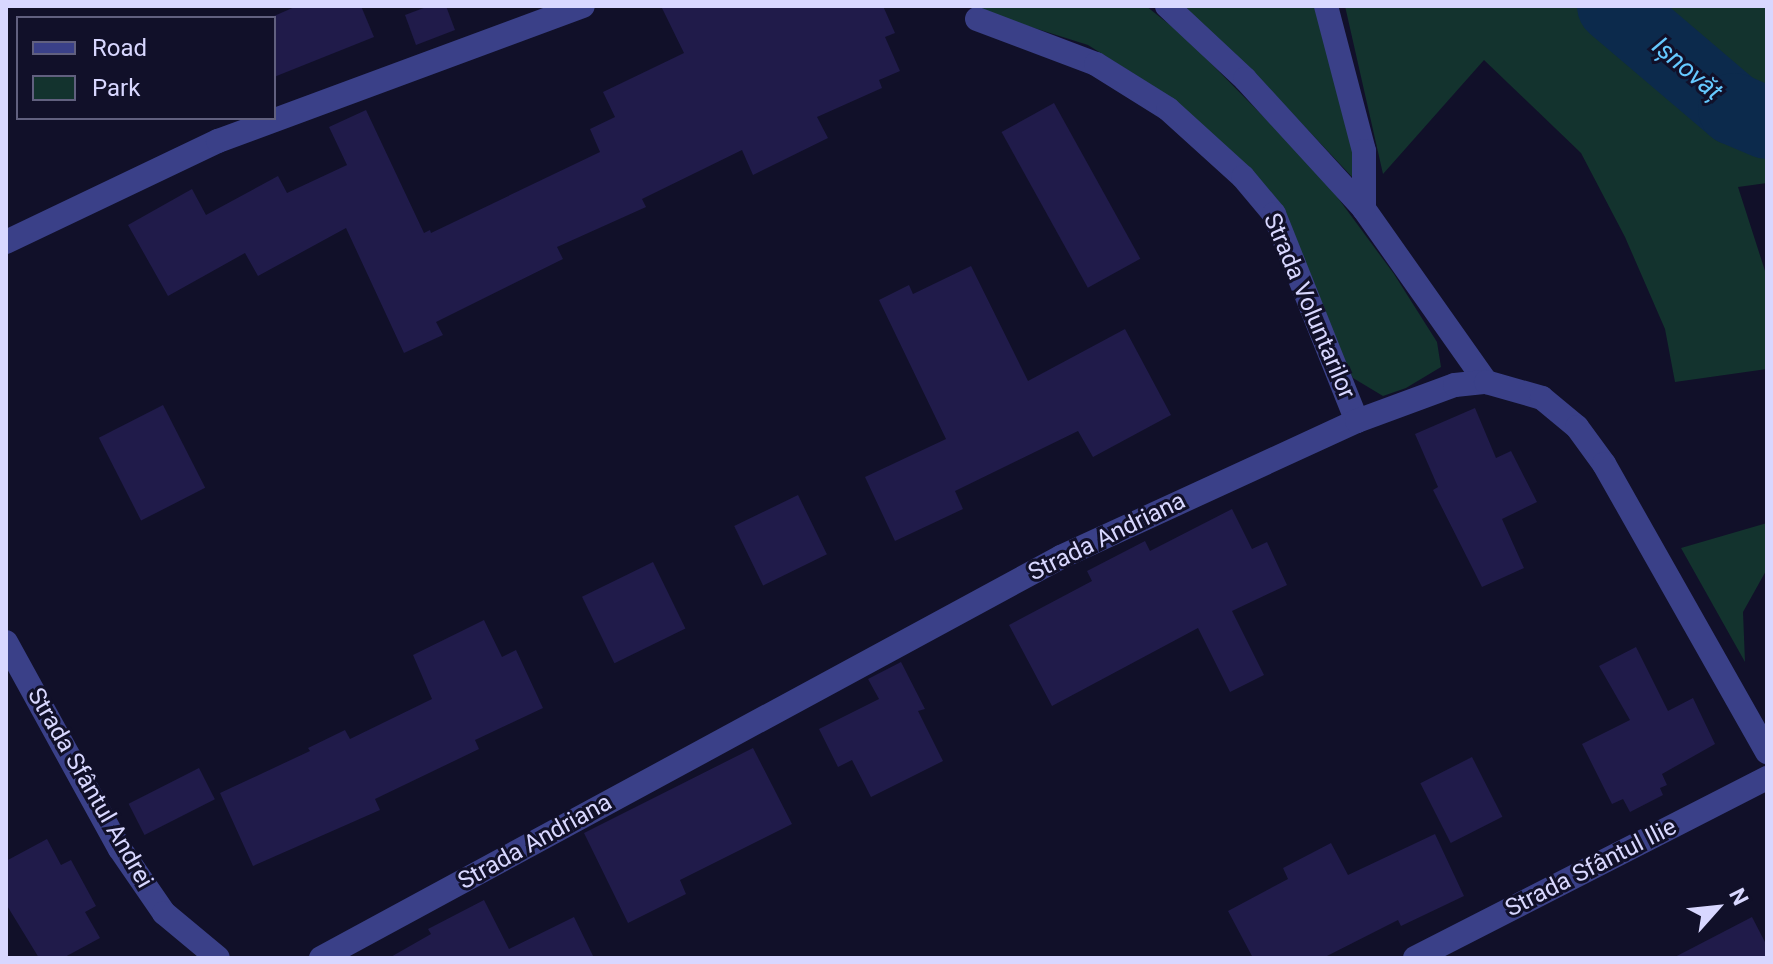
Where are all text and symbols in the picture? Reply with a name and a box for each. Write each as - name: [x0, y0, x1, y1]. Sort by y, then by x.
- legend: [16, 16, 276, 120]
- water label: Ișnovăț: [1646, 31, 1728, 107]
- text: Road: [92, 34, 147, 62]
- text: Park: [92, 74, 140, 102]
- street label: Strada Voluntarilor: [1257, 209, 1361, 403]
- street label: Strada Andriana: [1024, 487, 1190, 587]
- street label: Strada Sfântul Andrei: [21, 683, 159, 893]
- street label: Strada Andriana: [453, 788, 617, 896]
- street label: Strada Sfântul Ilie: [1501, 812, 1681, 924]
- north arrow: [1677, 868, 1757, 948]
- text: N: [1724, 884, 1753, 909]

